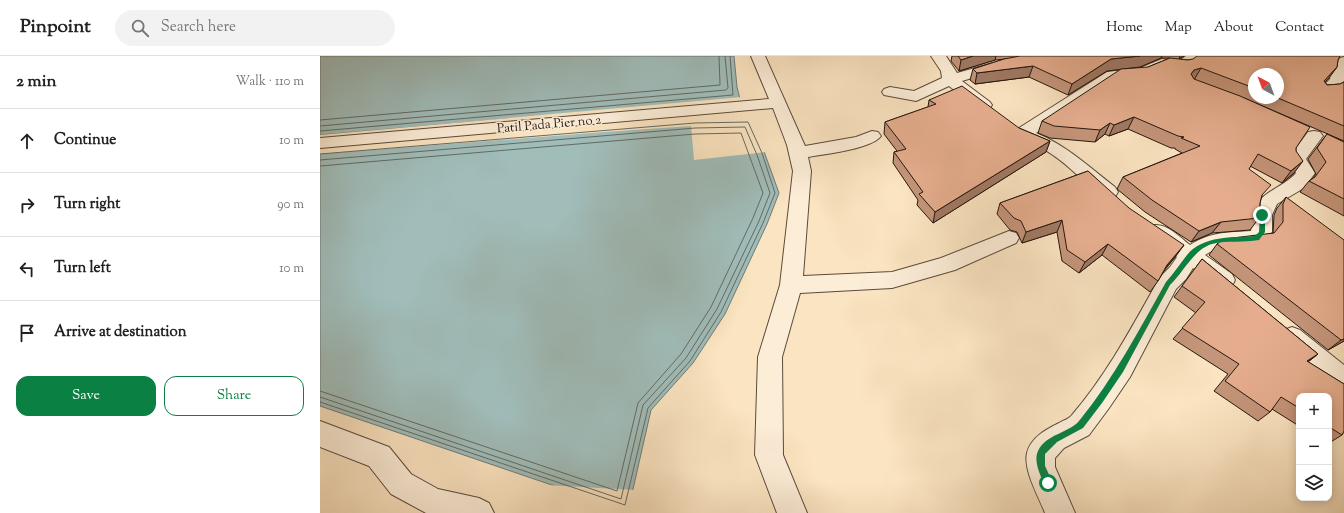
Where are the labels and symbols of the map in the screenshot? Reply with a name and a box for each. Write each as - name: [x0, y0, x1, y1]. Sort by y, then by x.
- north arrow: [1248, 68, 1284, 104]
- street label: Patil Pada Pier no 2: [496, 111, 602, 139]
- route end: [1253, 206, 1271, 224]
- route start: [1039, 474, 1057, 492]

